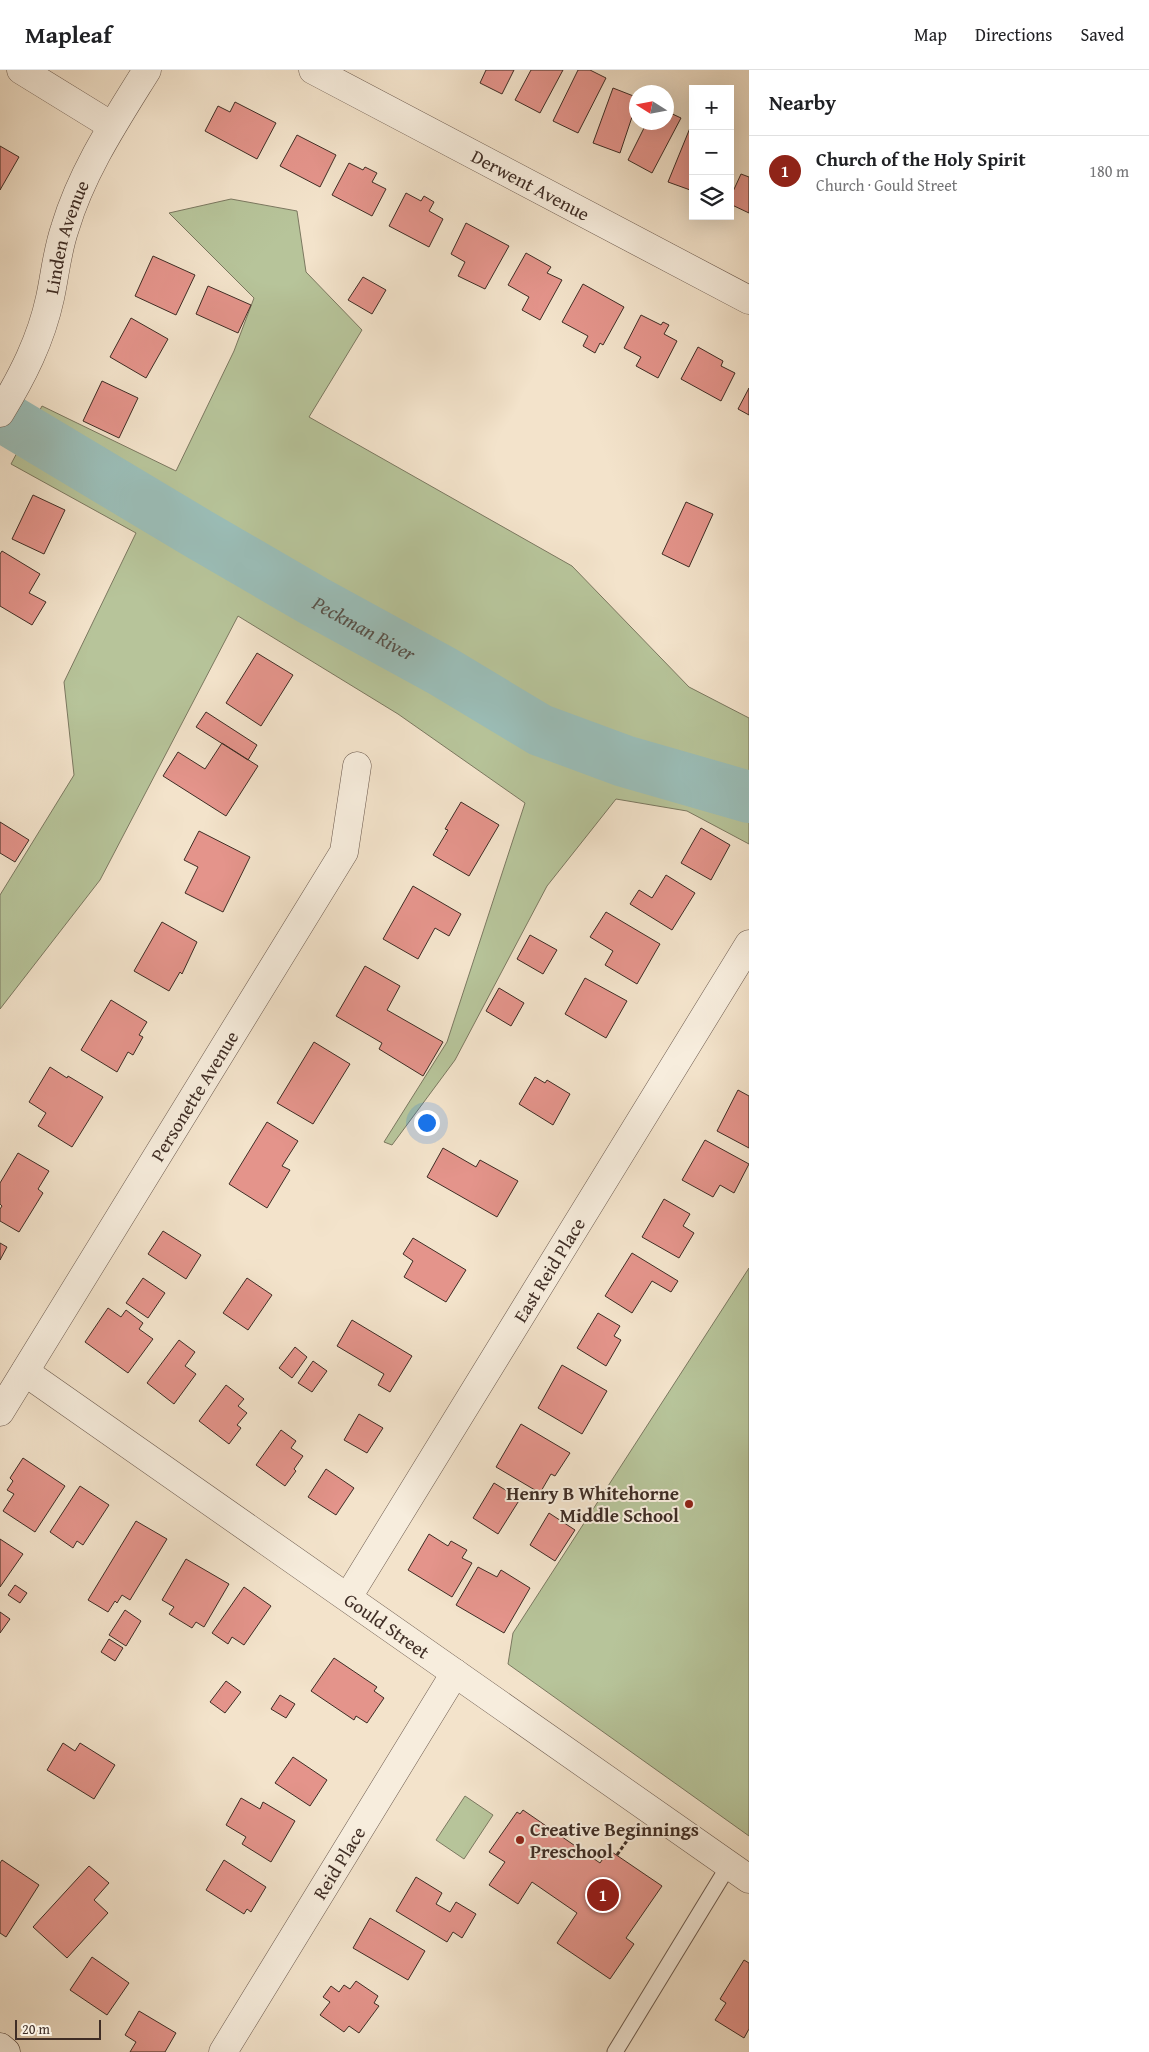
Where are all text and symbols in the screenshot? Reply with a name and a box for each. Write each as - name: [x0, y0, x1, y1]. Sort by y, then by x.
- text: Mapleaf: [25, 17, 112, 52]
- text: Map: [914, 21, 947, 48]
- text: Directions: [975, 21, 1052, 48]
- text: Saved: [1080, 21, 1124, 48]
- north arrow: [629, 85, 674, 130]
- map controls: [689, 85, 734, 220]
- button: +: [689, 85, 734, 130]
- text: Nearby: [769, 87, 836, 118]
- button: −: [689, 130, 734, 175]
- street label: Derwent Avenue: [466, 142, 595, 228]
- text: Church of the Holy Spirit: [816, 145, 1026, 173]
- text: 1: [781, 159, 789, 183]
- text: 180 m: [1089, 159, 1129, 183]
- text: Church · Gould Street: [816, 173, 958, 197]
- street label: Linden Avenue: [37, 175, 96, 297]
- button: layers: [689, 175, 734, 220]
- water label: Peckman River: [307, 588, 421, 668]
- street label: Personette Avenue: [143, 1025, 245, 1167]
- your location: [414, 1110, 440, 1136]
- street label: East Reid Place: [506, 1212, 592, 1328]
- place label: Henry B Whitehorne Middle School: [506, 1479, 679, 1529]
- marker: Henry B Whitehorne Middle School: [683, 1498, 695, 1510]
- street label: Gould Street: [338, 1586, 436, 1666]
- place label: Creative Beginnings Preschool: [530, 1815, 699, 1865]
- street label: Reid Place: [306, 1821, 372, 1905]
- marker: Creative Beginnings Preschool: [514, 1834, 526, 1846]
- pin: 1: [587, 1876, 619, 1914]
- scale bar: [15, 2017, 101, 2040]
- text: 20 m: [22, 2019, 50, 2039]

